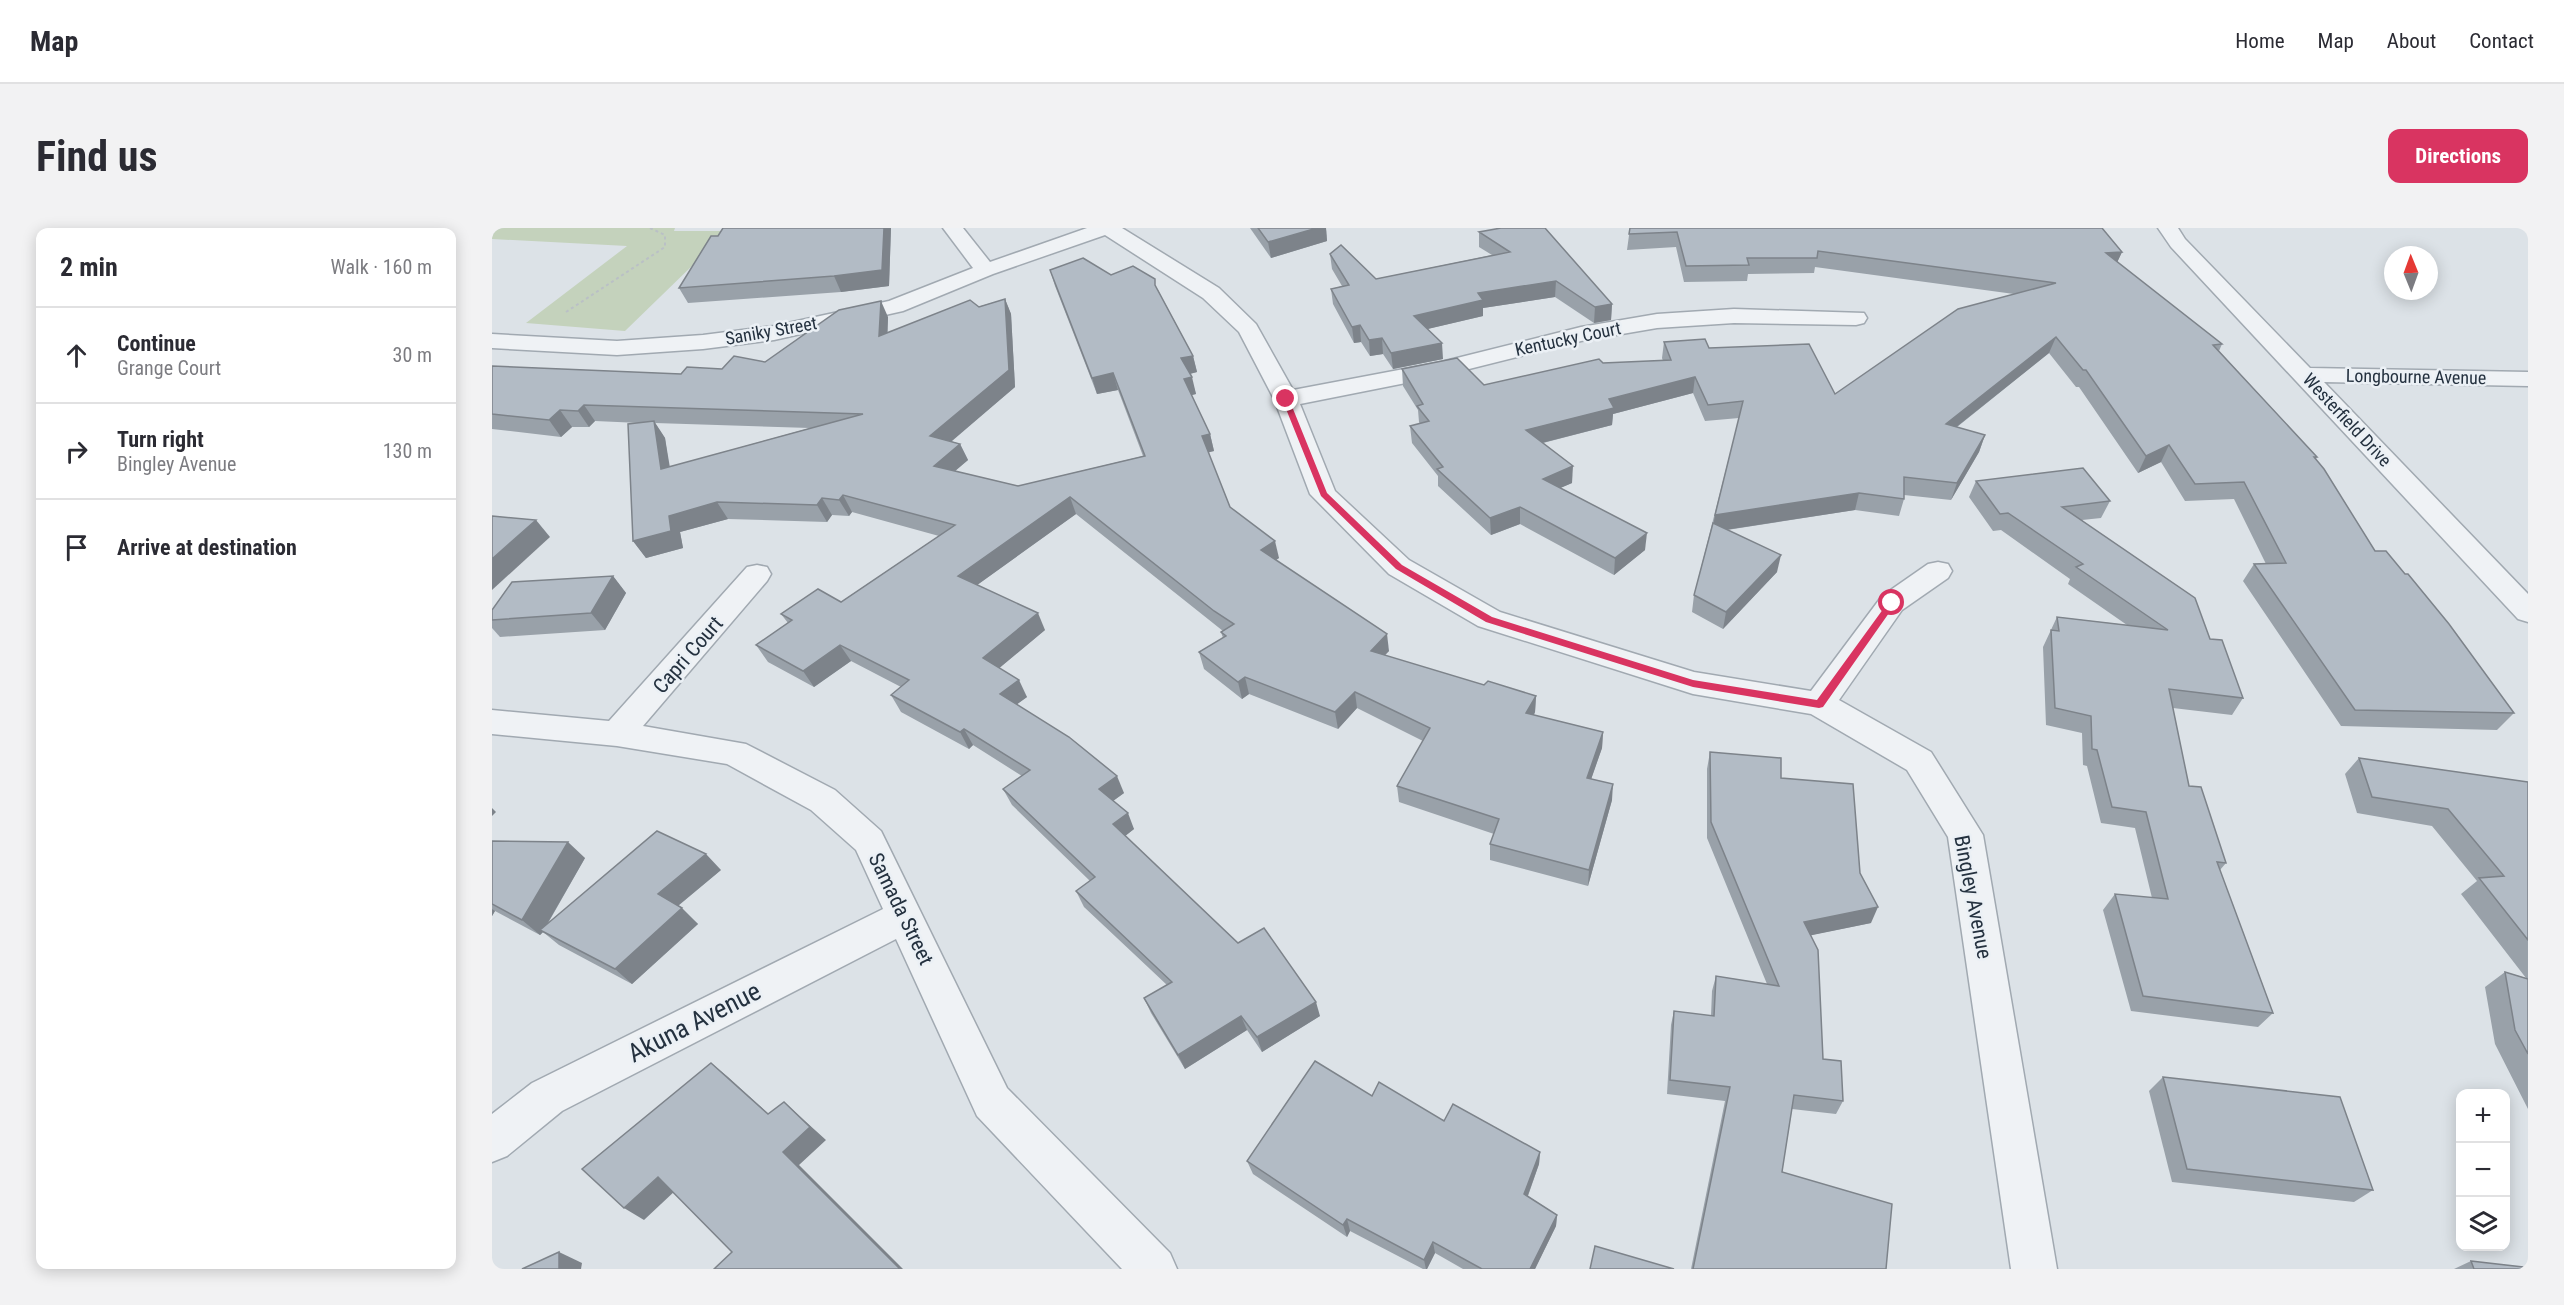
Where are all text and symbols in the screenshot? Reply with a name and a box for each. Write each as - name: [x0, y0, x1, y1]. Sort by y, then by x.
- text: Map: [30, 25, 78, 58]
- text: Home: [2235, 29, 2285, 53]
- text: Map: [2318, 29, 2354, 53]
- text: About: [2387, 29, 2436, 53]
- text: Contact: [2469, 29, 2534, 53]
- button: Directions: [2388, 129, 2528, 183]
- text: Find us: [36, 132, 157, 181]
- north arrow: [2384, 246, 2438, 300]
- text: 2 min: [60, 252, 118, 282]
- text: Walk · 160 m: [331, 255, 432, 279]
- street label: Saniky Street: [723, 312, 818, 349]
- street label: Kentucky Court: [1513, 317, 1623, 360]
- text: Continue: [117, 331, 196, 356]
- icon: ahead: [60, 339, 93, 372]
- text: 30 m: [393, 343, 432, 367]
- text: Grange Court: [117, 356, 221, 380]
- street label: Longbourne Avenue: [2346, 365, 2486, 388]
- street label: Westerfield Drive: [2299, 369, 2396, 471]
- route end: [1272, 385, 1298, 411]
- text: Turn right: [117, 427, 204, 452]
- icon: right: [60, 435, 93, 468]
- text: 130 m: [383, 439, 432, 463]
- text: Bingley Avenue: [117, 452, 236, 476]
- icon: arrive: [60, 531, 93, 564]
- text: Arrive at destination: [117, 535, 297, 560]
- route start: [1878, 589, 1904, 615]
- street label: Capri Court: [648, 612, 728, 698]
- street label: Bingley Avenue: [1949, 833, 1997, 961]
- street label: Samada Street: [864, 849, 938, 969]
- street label: Akuna Avenue: [623, 976, 765, 1068]
- map controls: [2456, 1089, 2510, 1251]
- button: +: [2456, 1089, 2510, 1143]
- button: −: [2456, 1143, 2510, 1197]
- button: layers: [2456, 1197, 2510, 1251]

